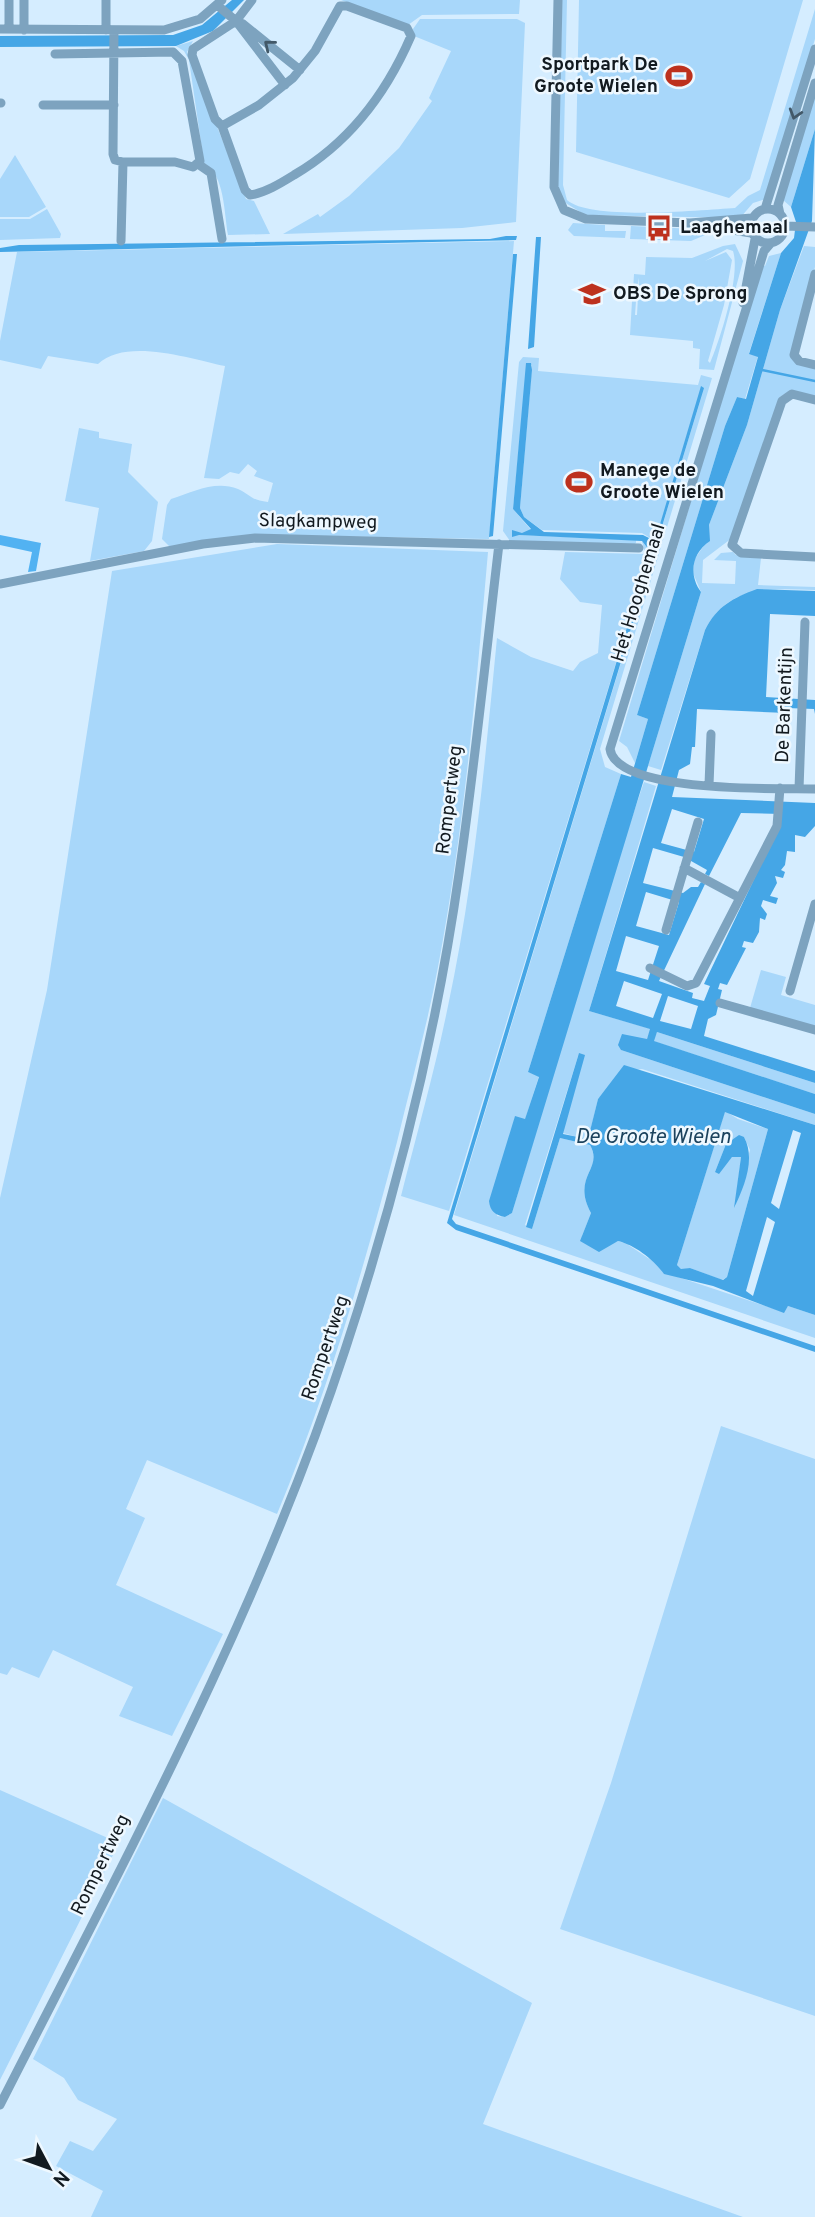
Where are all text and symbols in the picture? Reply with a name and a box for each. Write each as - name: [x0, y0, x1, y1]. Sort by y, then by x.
- one-way arrow: [264, 40, 276, 53]
- place label: Sportpark De Groote Wielen: [534, 53, 658, 99]
- sports icon: Sportpark De Groote Wielen: [664, 61, 694, 91]
- one-way arrow: [789, 108, 804, 120]
- bus stop icon: Laaghemaal: [644, 213, 674, 243]
- place label: Laaghemaal: [680, 216, 788, 240]
- school or university icon: OBS De Sprong: [577, 279, 607, 309]
- place label: OBS De Sprong: [613, 282, 748, 306]
- place label: Manege de Groote Wielen: [600, 459, 724, 505]
- sports icon: Manege de Groote Wielen: [564, 467, 594, 497]
- street label: Slagkampweg: [258, 509, 378, 535]
- street label: Het Hooghemaal: [607, 521, 671, 665]
- street label: De Barkentijn: [771, 647, 799, 763]
- street label: Rompertweg: [431, 744, 469, 856]
- water label: De Groote Wielen: [575, 1124, 731, 1151]
- street label: Rompertweg: [297, 1292, 355, 1404]
- street label: Rompertweg: [66, 1810, 136, 1920]
- north arrow: [14, 2133, 84, 2203]
- text: N: [47, 2165, 74, 2191]

